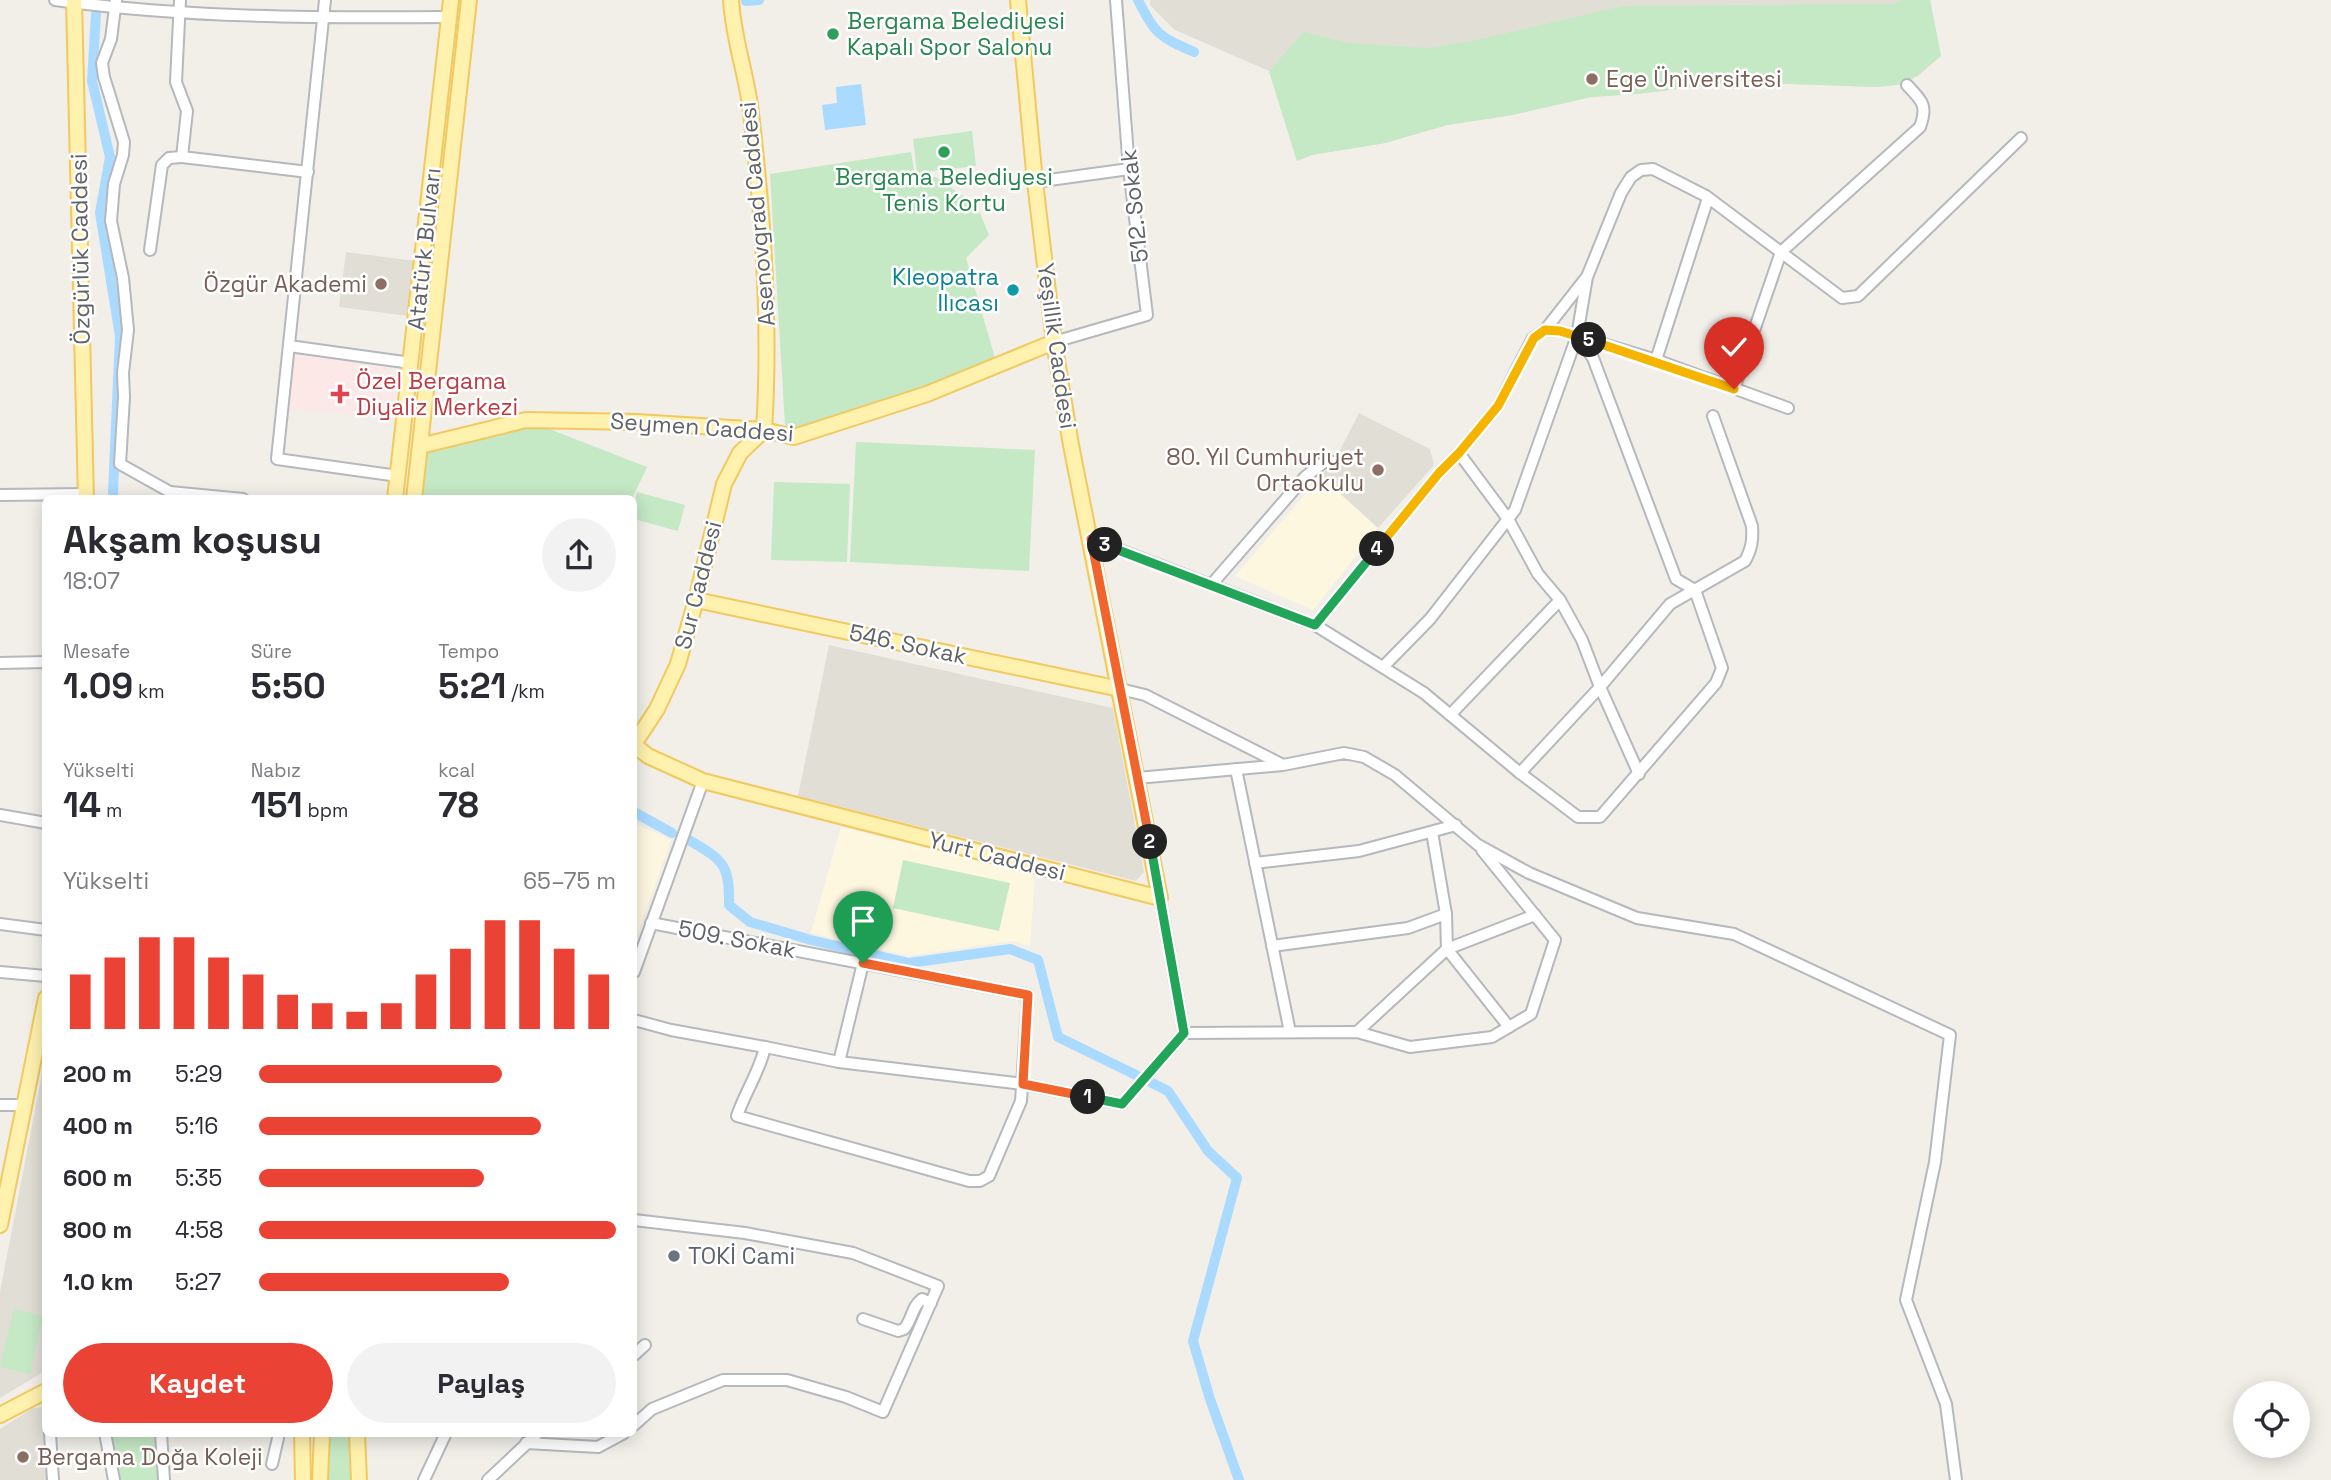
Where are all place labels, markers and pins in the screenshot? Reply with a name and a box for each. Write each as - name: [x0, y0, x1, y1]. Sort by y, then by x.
- place label: Bergama Belediyesi Kapalı Spor Salonu: [847, 6, 1065, 62]
- marker: Bergama Belediyesi Kapalı Spor Salonu: [825, 26, 841, 42]
- place label: Ege Üniversitesi: [1606, 64, 1782, 94]
- marker: Ege Üniversitesi: [1584, 71, 1600, 87]
- marker: Bergama Belediyesi Tenis Kortu: [936, 144, 952, 160]
- place label: Bergama Belediyesi Tenis Kortu: [835, 162, 1053, 218]
- place label: Kleopatra Ilıcası: [892, 262, 999, 318]
- place label: Özgür Akademi: [204, 269, 367, 299]
- marker: Özgür Akademi: [373, 276, 389, 292]
- marker: Kleopatra Ilıcası: [1005, 282, 1021, 298]
- pin: [1704, 317, 1764, 389]
- pin: 5: [1572, 322, 1606, 358]
- place label: Özel Bergama Diyaliz Merkezi: [356, 366, 518, 422]
- marker: Özel Bergama Diyaliz Merkezi: [330, 384, 350, 404]
- place label: 80. Yıl Cumhuriyet Ortaokulu: [1166, 442, 1364, 498]
- marker: 80. Yıl Cumhuriyet Ortaokulu: [1370, 462, 1386, 478]
- pin: 3: [1088, 528, 1122, 562]
- pin: 4: [1360, 532, 1394, 566]
- pin: 2: [1132, 824, 1168, 860]
- pin: [833, 891, 893, 963]
- pin: 1: [1070, 1080, 1106, 1114]
- place label: TOKİ Cami: [688, 1241, 795, 1271]
- marker: TOKİ Cami: [666, 1248, 682, 1264]
- place label: Bergama Doğa Koleji: [37, 1442, 263, 1472]
- marker: Bergama Doğa Koleji: [15, 1449, 31, 1465]

